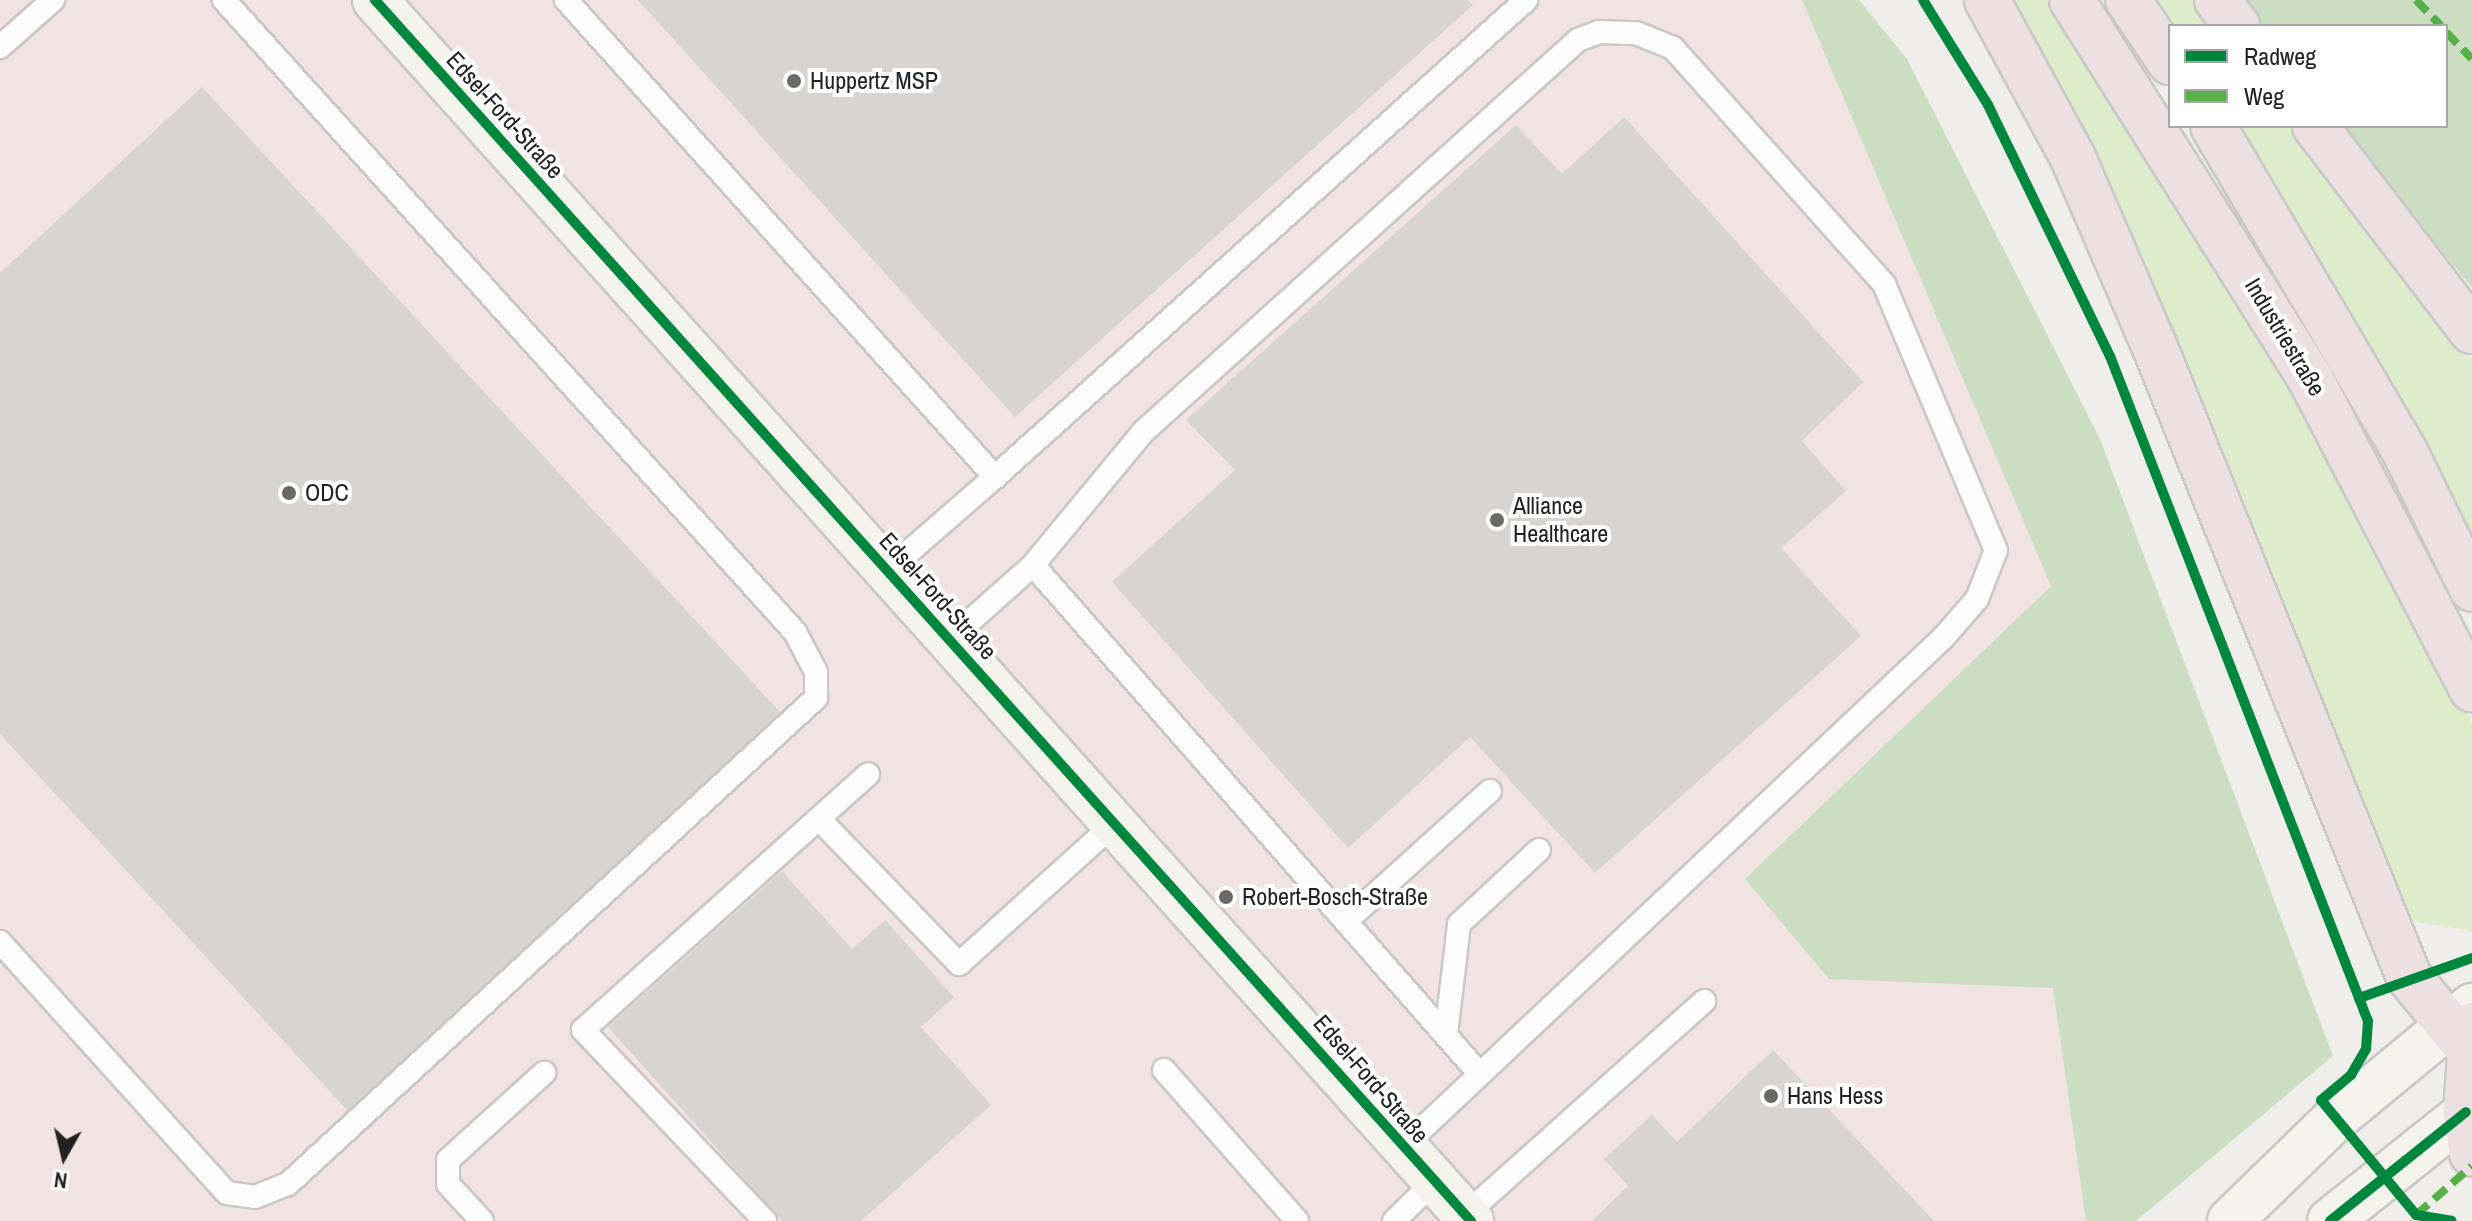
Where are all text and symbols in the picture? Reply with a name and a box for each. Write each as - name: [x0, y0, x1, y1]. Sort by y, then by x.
- legend: [2168, 24, 2448, 128]
- text: Radweg: [2244, 40, 2316, 72]
- street label: Edsel-Ford-Straße: [440, 46, 570, 184]
- place label: Huppertz MSP: [810, 67, 938, 95]
- marker: Huppertz MSP: [785, 72, 803, 90]
- text: Weg: [2244, 80, 2284, 112]
- street label: Industriestraße: [2239, 273, 2331, 401]
- place label: ODC: [305, 479, 349, 507]
- marker: ODC: [280, 484, 298, 502]
- place label: Alliance Healthcare: [1513, 492, 1608, 548]
- marker: Alliance Healthcare: [1488, 511, 1506, 529]
- street label: Edsel-Ford-Straße: [873, 527, 1003, 665]
- place label: Robert-Bosch-Straße: [1242, 883, 1428, 911]
- marker: Robert-Bosch-Straße: [1217, 888, 1235, 906]
- street label: Edsel-Ford-Straße: [1307, 1009, 1435, 1149]
- place label: Hans Hess: [1787, 1082, 1883, 1110]
- marker: Hans Hess: [1762, 1087, 1780, 1105]
- north arrow: [24, 1117, 104, 1197]
- text: N: [52, 1165, 69, 1197]

